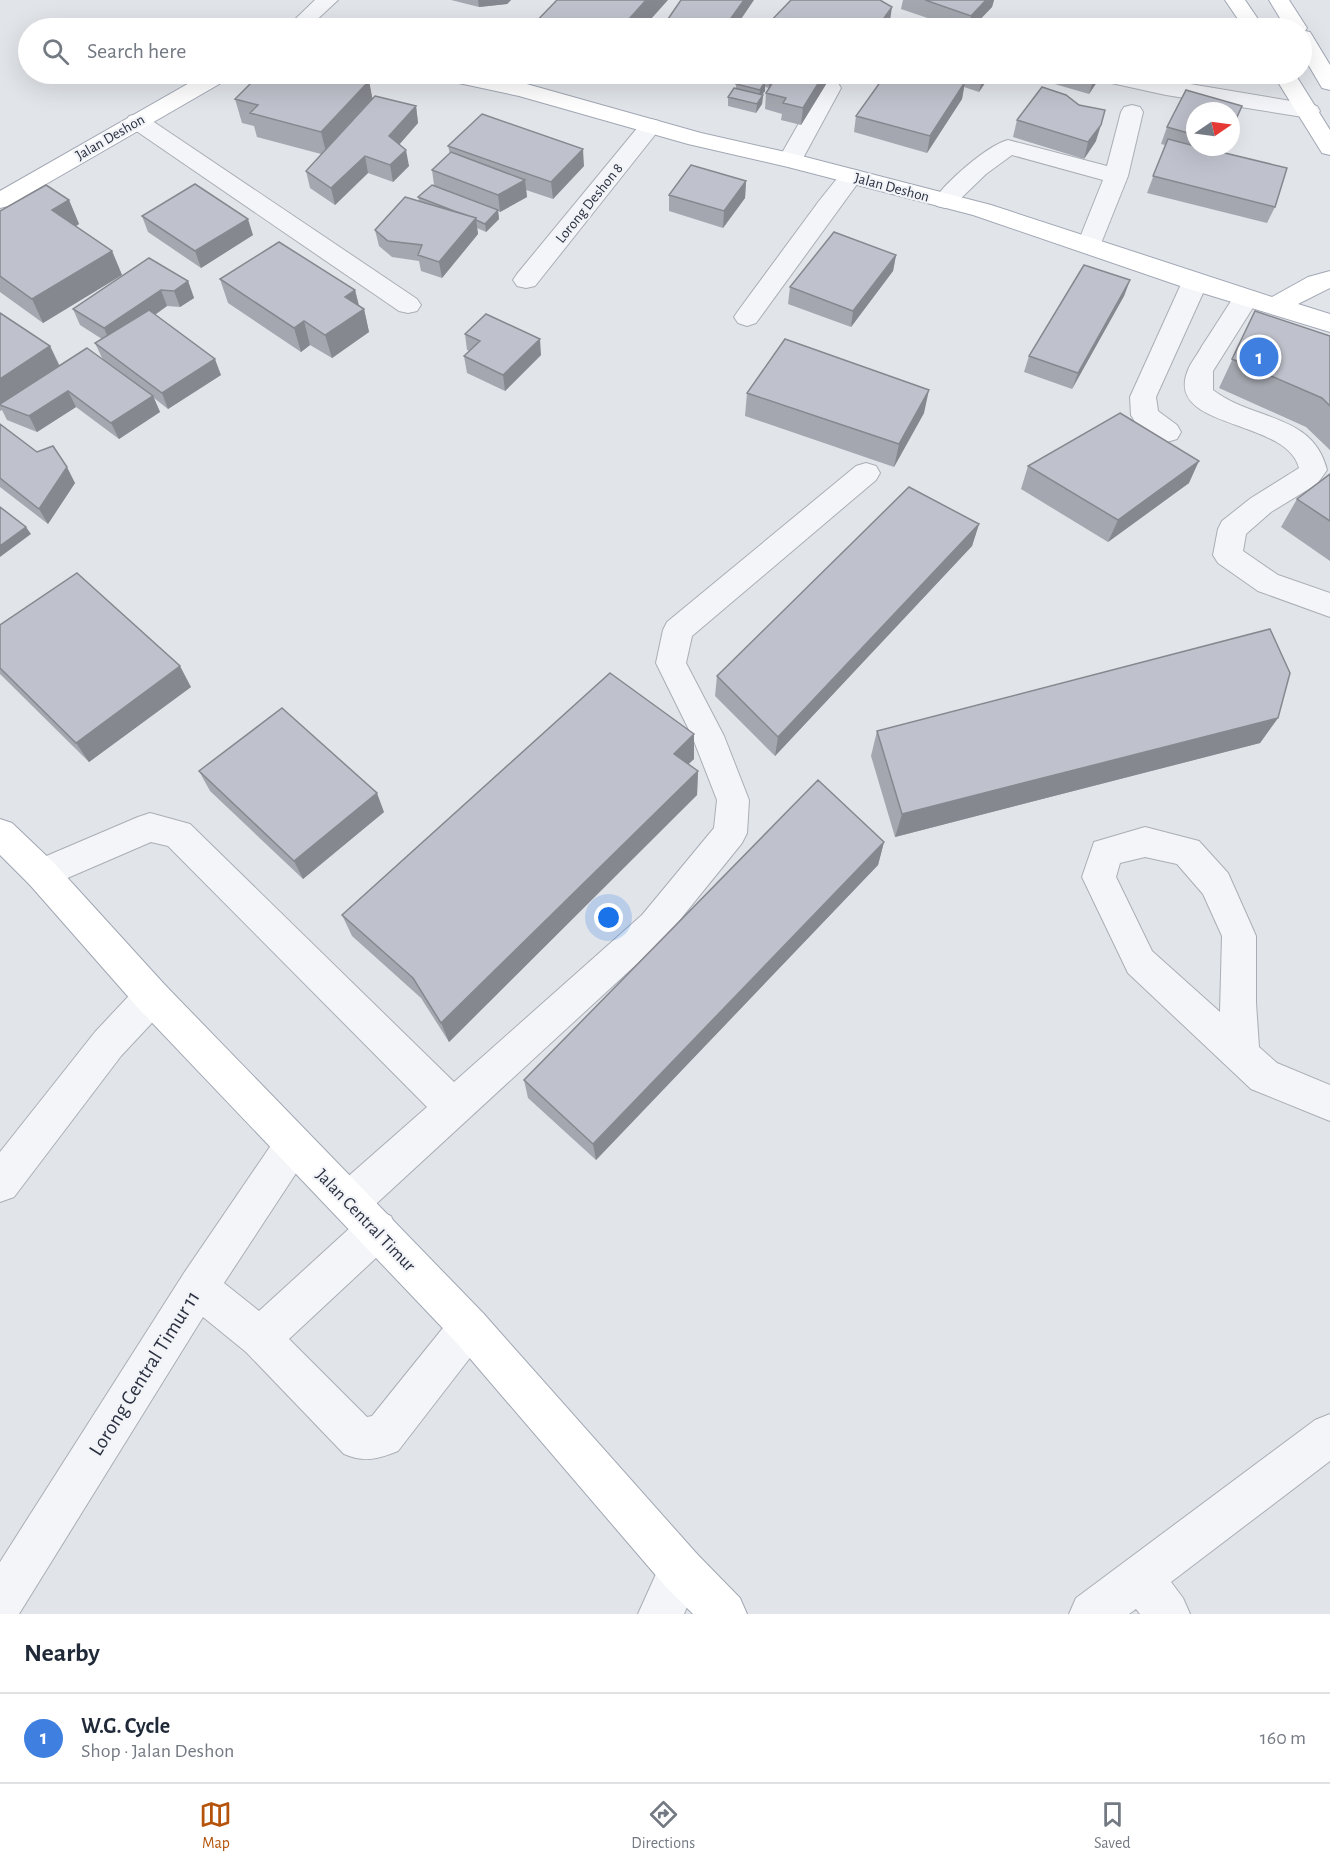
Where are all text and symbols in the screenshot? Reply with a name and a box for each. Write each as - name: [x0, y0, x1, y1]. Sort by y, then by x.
- search box: [18, 18, 1312, 84]
- icon: search: [39, 35, 72, 68]
- text: Search here: [87, 40, 186, 62]
- north arrow: [1186, 102, 1240, 156]
- street label: Jalan Deshon: [73, 112, 147, 163]
- street label: Lorong Deshon 8: [553, 161, 626, 246]
- street label: Jalan Deshon: [853, 170, 931, 205]
- pin: 1: [1240, 334, 1278, 380]
- your location: [594, 903, 623, 932]
- street label: Jalan Central Timur: [312, 1166, 419, 1275]
- street label: Lorong Central Timur 11: [85, 1287, 204, 1459]
- text: Nearby: [24, 1640, 100, 1666]
- text: W.G. Cycle: [81, 1715, 170, 1737]
- text: 1: [40, 1728, 47, 1748]
- text: 160 m: [1260, 1728, 1306, 1748]
- text: Shop · Jalan Deshon: [81, 1741, 234, 1761]
- tab: Map: [199, 1798, 232, 1853]
- tab: Directions: [631, 1798, 695, 1853]
- tab: Saved: [1094, 1798, 1131, 1853]

